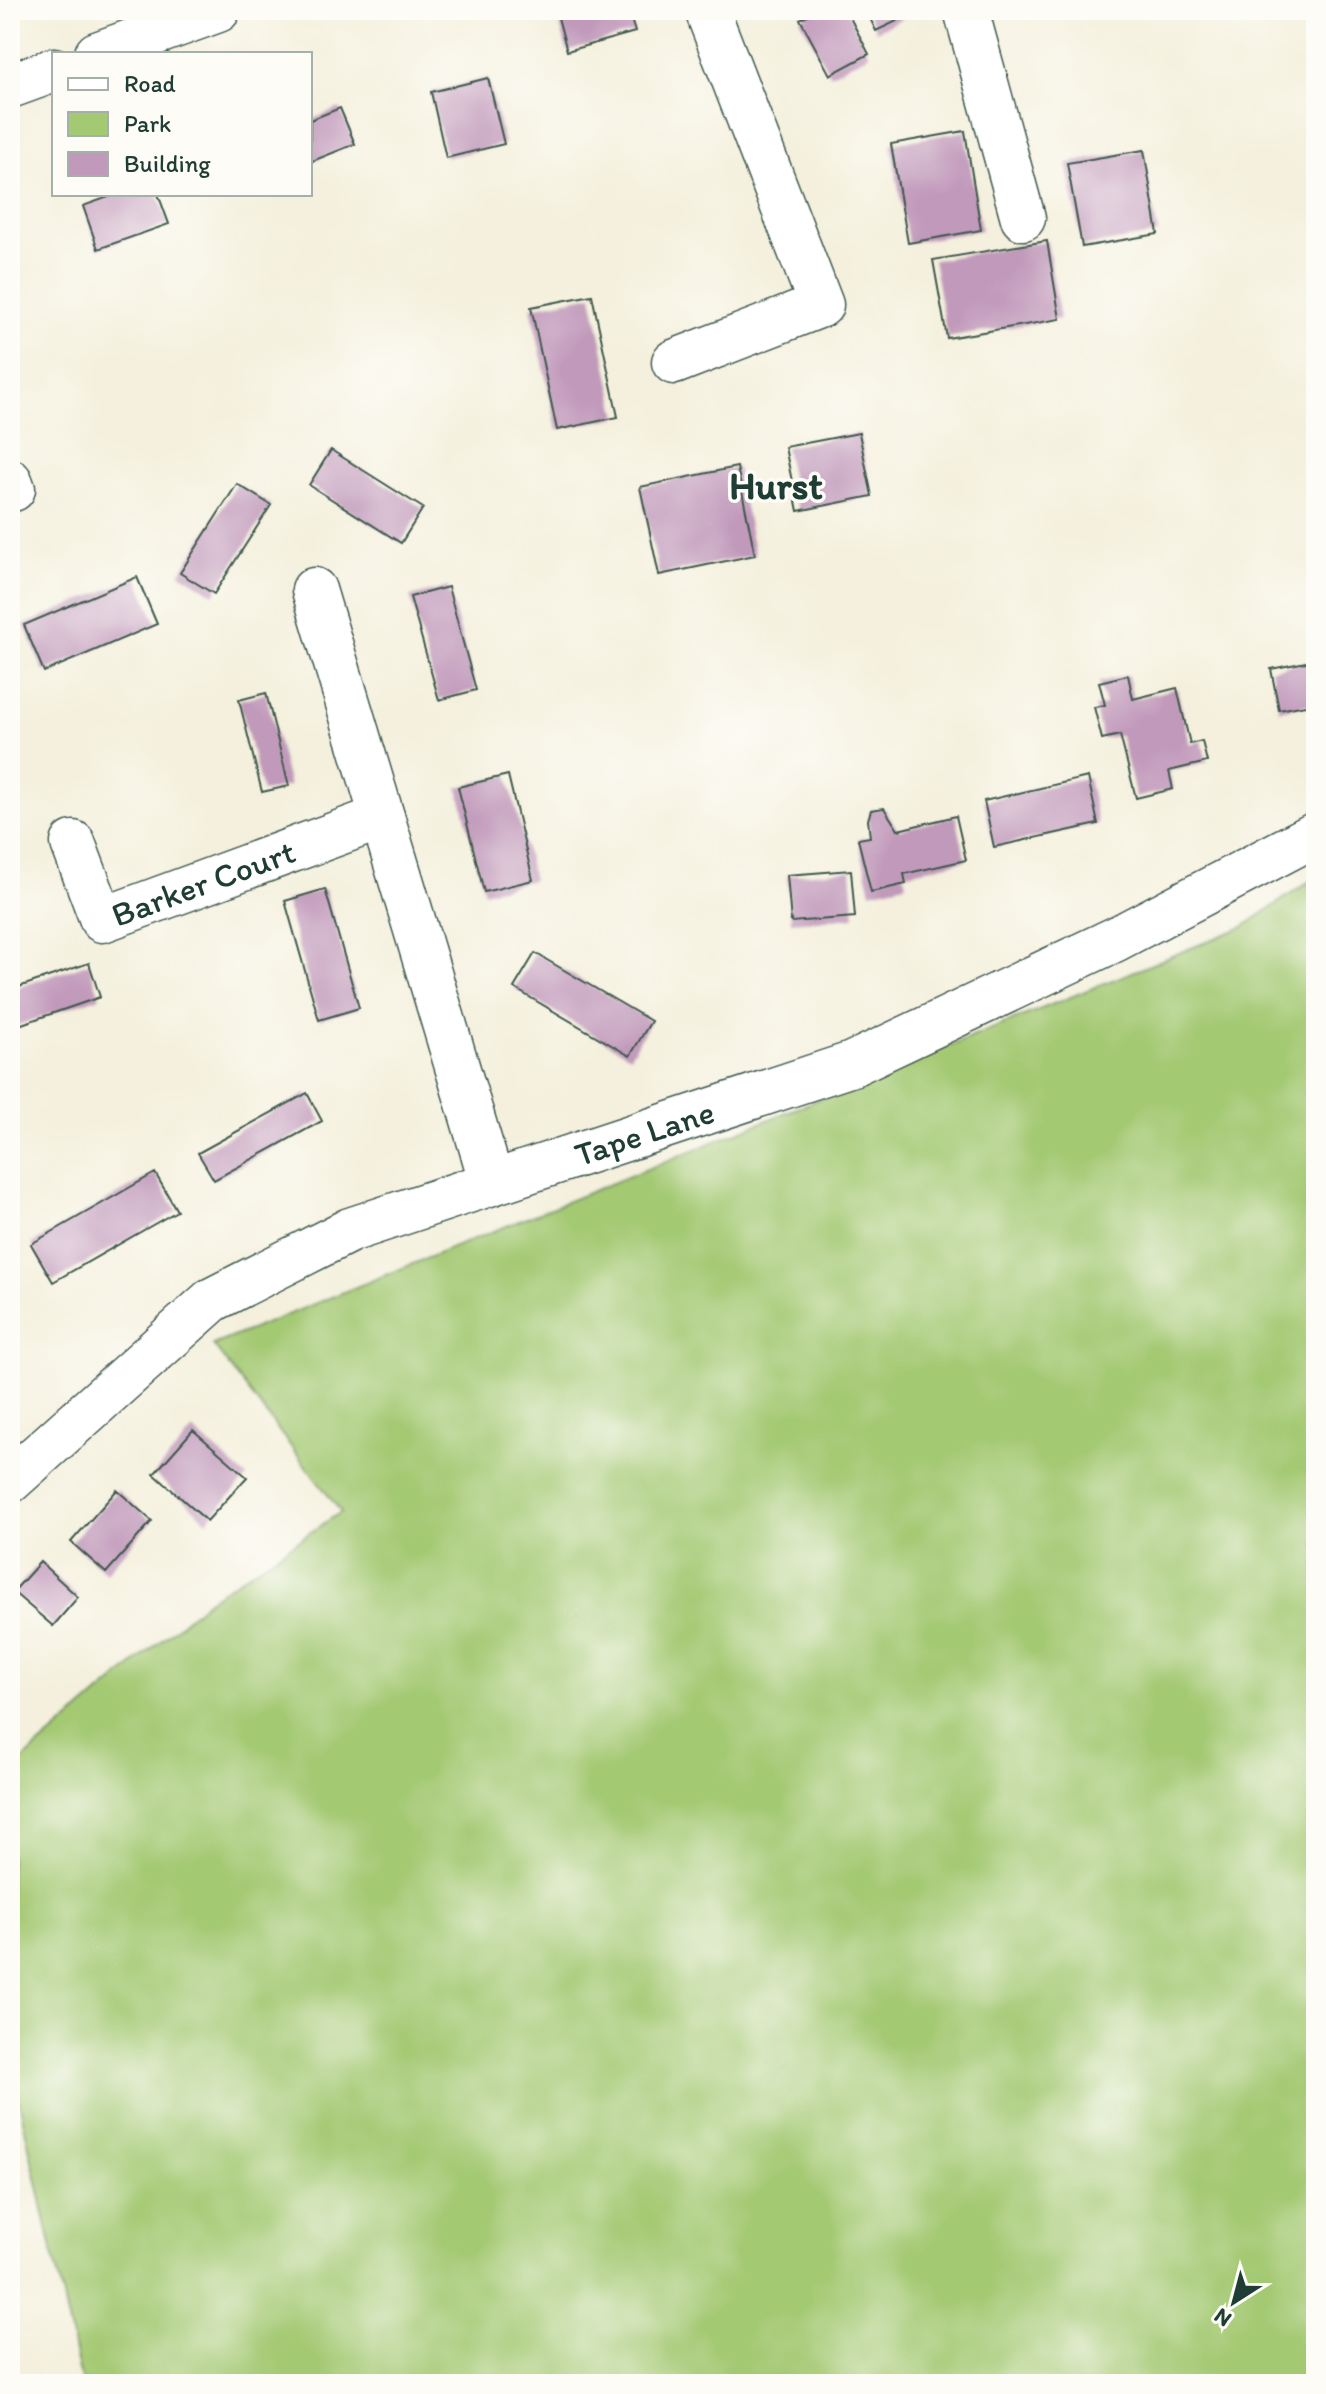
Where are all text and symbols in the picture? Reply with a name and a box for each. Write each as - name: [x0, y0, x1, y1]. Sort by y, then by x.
- legend: [52, 52, 312, 196]
- text: Road: [124, 69, 176, 98]
- text: Park: [124, 109, 171, 138]
- text: Building: [124, 149, 211, 178]
- district label: Hurst: [729, 463, 823, 509]
- street label: Barker Court: [106, 830, 301, 935]
- street label: Tape Lane: [569, 1091, 719, 1175]
- north arrow: [1194, 2262, 1274, 2342]
- text: N: [1209, 2302, 1236, 2333]

